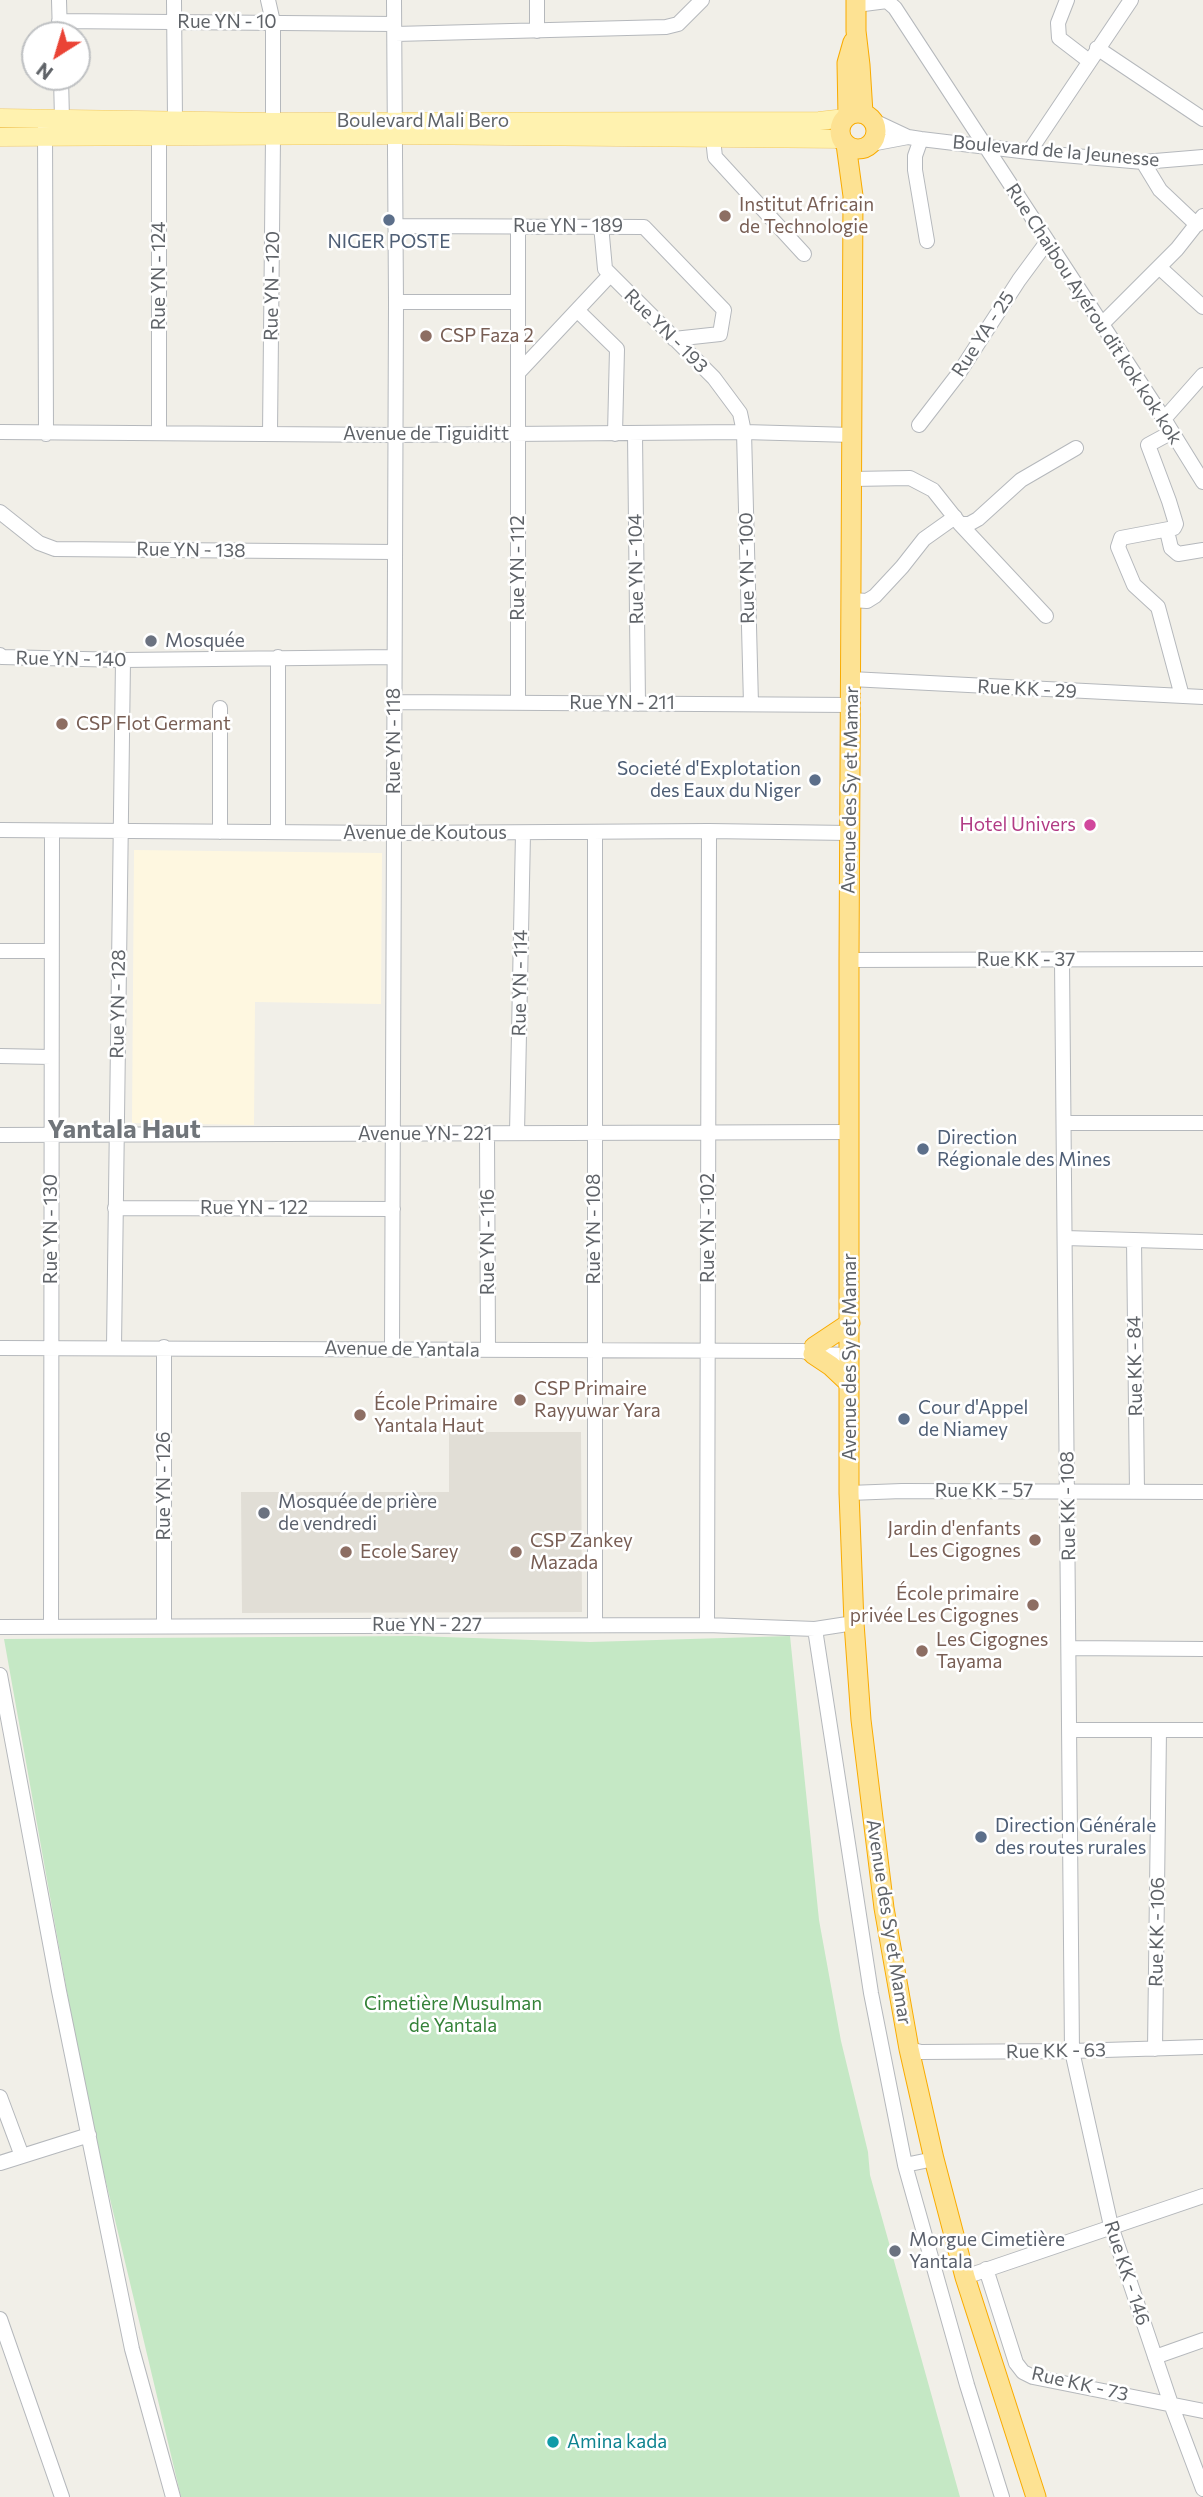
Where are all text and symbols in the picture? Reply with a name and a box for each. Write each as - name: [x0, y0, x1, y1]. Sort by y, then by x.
- street label: Rue YN - 10: [177, 11, 277, 33]
- north arrow: [21, 21, 91, 91]
- text: N: [32, 58, 57, 85]
- street label: Boulevard Mali Bero: [337, 110, 509, 132]
- street label: Boulevard de la Jeunesse: [952, 131, 1160, 171]
- street label: Rue Chaibou Ayérou dit kok kok kok: [1001, 179, 1187, 449]
- place label: Institut Africain de Technologie: [739, 194, 874, 238]
- marker: Institut Africain de Technologie: [717, 208, 733, 224]
- marker: NIGER POSTE: [381, 212, 397, 228]
- street label: Rue YN - 189: [513, 215, 623, 237]
- street label: Rue YN - 124: [148, 222, 170, 330]
- street label: Rue YN - 120: [260, 231, 284, 341]
- place label: NIGER POSTE: [327, 231, 451, 253]
- street label: Rue YN - 193: [619, 284, 713, 378]
- street label: Rue YA - 25: [947, 287, 1019, 381]
- place label: CSP Faza 2: [440, 325, 534, 347]
- marker: CSP Faza 2: [418, 328, 434, 344]
- street label: Avenue de Tiguiditt: [343, 423, 509, 445]
- street label: Rue YN - 100: [735, 512, 759, 624]
- street label: Rue YN - 104: [624, 513, 648, 625]
- street label: Rue YN - 112: [507, 515, 529, 621]
- street label: Rue YN - 138: [136, 538, 246, 562]
- place label: Mosquée: [165, 630, 245, 652]
- marker: Mosquée: [143, 633, 159, 649]
- street label: Rue YN - 140: [15, 647, 127, 671]
- street label: Rue KK - 29: [977, 675, 1077, 703]
- street label: Avenue des Sy et Mamar: [837, 686, 863, 894]
- street label: Rue YN - 118: [383, 688, 405, 794]
- street label: Rue YN - 211: [569, 692, 675, 714]
- place label: CSP Flot Germant: [76, 713, 231, 735]
- marker: CSP Flot Germant: [54, 716, 70, 732]
- place label: Societé d'Explotation des Eaux du Niger: [617, 758, 801, 802]
- marker: Societé d'Explotation des Eaux du Niger: [807, 772, 823, 788]
- place label: Hotel Univers: [959, 814, 1076, 836]
- marker: Hotel Univers: [1082, 817, 1098, 833]
- street label: Avenue de Koutous: [343, 822, 507, 844]
- street label: Rue YN - 114: [508, 930, 532, 1036]
- street label: Rue YN - 128: [106, 949, 130, 1059]
- street label: Rue KK - 37: [977, 949, 1075, 971]
- district label: Yantala Haut: [47, 1113, 201, 1145]
- street label: Avenue YN- 221: [358, 1123, 492, 1145]
- place label: Direction Régionale des Mines: [937, 1127, 1111, 1171]
- marker: Direction Régionale des Mines: [915, 1141, 931, 1157]
- street label: Rue YN - 102: [697, 1173, 719, 1283]
- street label: Rue YN - 130: [40, 1174, 62, 1284]
- street label: Rue YN - 108: [583, 1174, 605, 1284]
- street label: Rue YN - 116: [477, 1189, 499, 1295]
- street label: Rue YN - 122: [200, 1197, 308, 1219]
- street label: Avenue des Sy et Mamar: [839, 1253, 861, 1461]
- street label: Rue KK - 84: [1123, 1315, 1147, 1417]
- street label: Avenue de Yantala: [324, 1336, 480, 1362]
- place label: CSP Primaire Rayyuwar Yara: [534, 1378, 661, 1422]
- marker: CSP Primaire Rayyuwar Yara: [512, 1392, 528, 1408]
- place label: École Primaire Yantala Haut: [374, 1393, 498, 1437]
- place label: Cour d'Appel de Niamey: [918, 1397, 1028, 1441]
- marker: École Primaire Yantala Haut: [352, 1407, 368, 1423]
- marker: Cour d'Appel de Niamey: [896, 1411, 912, 1427]
- street label: Rue YN - 126: [153, 1431, 175, 1541]
- street label: Rue KK - 108: [1056, 1451, 1080, 1561]
- street label: Rue KK - 57: [935, 1480, 1033, 1502]
- place label: Mosquée de prière de vendredi: [278, 1491, 437, 1535]
- marker: Mosquée de prière de vendredi: [256, 1505, 272, 1521]
- place label: Jardin d'enfants Les Cigognes: [888, 1518, 1021, 1562]
- place label: CSP Zankey Mazada: [530, 1530, 633, 1574]
- marker: Jardin d'enfants Les Cigognes: [1027, 1532, 1043, 1548]
- place label: Ecole Sarey: [360, 1541, 458, 1563]
- marker: Ecole Sarey: [338, 1544, 354, 1560]
- marker: CSP Zankey Mazada: [508, 1544, 524, 1560]
- place label: École primaire privée Les Cigognes: [850, 1583, 1019, 1627]
- marker: École primaire privée Les Cigognes: [1025, 1597, 1041, 1613]
- street label: Rue YN - 227: [372, 1614, 482, 1636]
- place label: Les Cigognes Tayama: [936, 1629, 1048, 1673]
- marker: Les Cigognes Tayama: [914, 1643, 930, 1659]
- place label: Direction Générale des routes rurales: [995, 1815, 1156, 1859]
- street label: Avenue des Sy et Mamar: [861, 1818, 917, 2026]
- marker: Direction Générale des routes rurales: [973, 1829, 989, 1845]
- street label: Rue KK - 106: [1145, 1877, 1169, 1987]
- park label: Cimetière Musulman de Yantala: [364, 1993, 542, 2037]
- street label: Rue KK - 63: [1006, 2039, 1106, 2063]
- street label: Rue KK - 146: [1099, 2218, 1155, 2328]
- place label: Morgue Cimetière Yantala: [909, 2229, 1065, 2273]
- marker: Morgue Cimetière Yantala: [887, 2243, 903, 2259]
- street label: Rue KK - 73: [1029, 2362, 1131, 2406]
- place label: Amina kada: [567, 2431, 667, 2453]
- marker: Amina kada: [545, 2434, 561, 2450]

